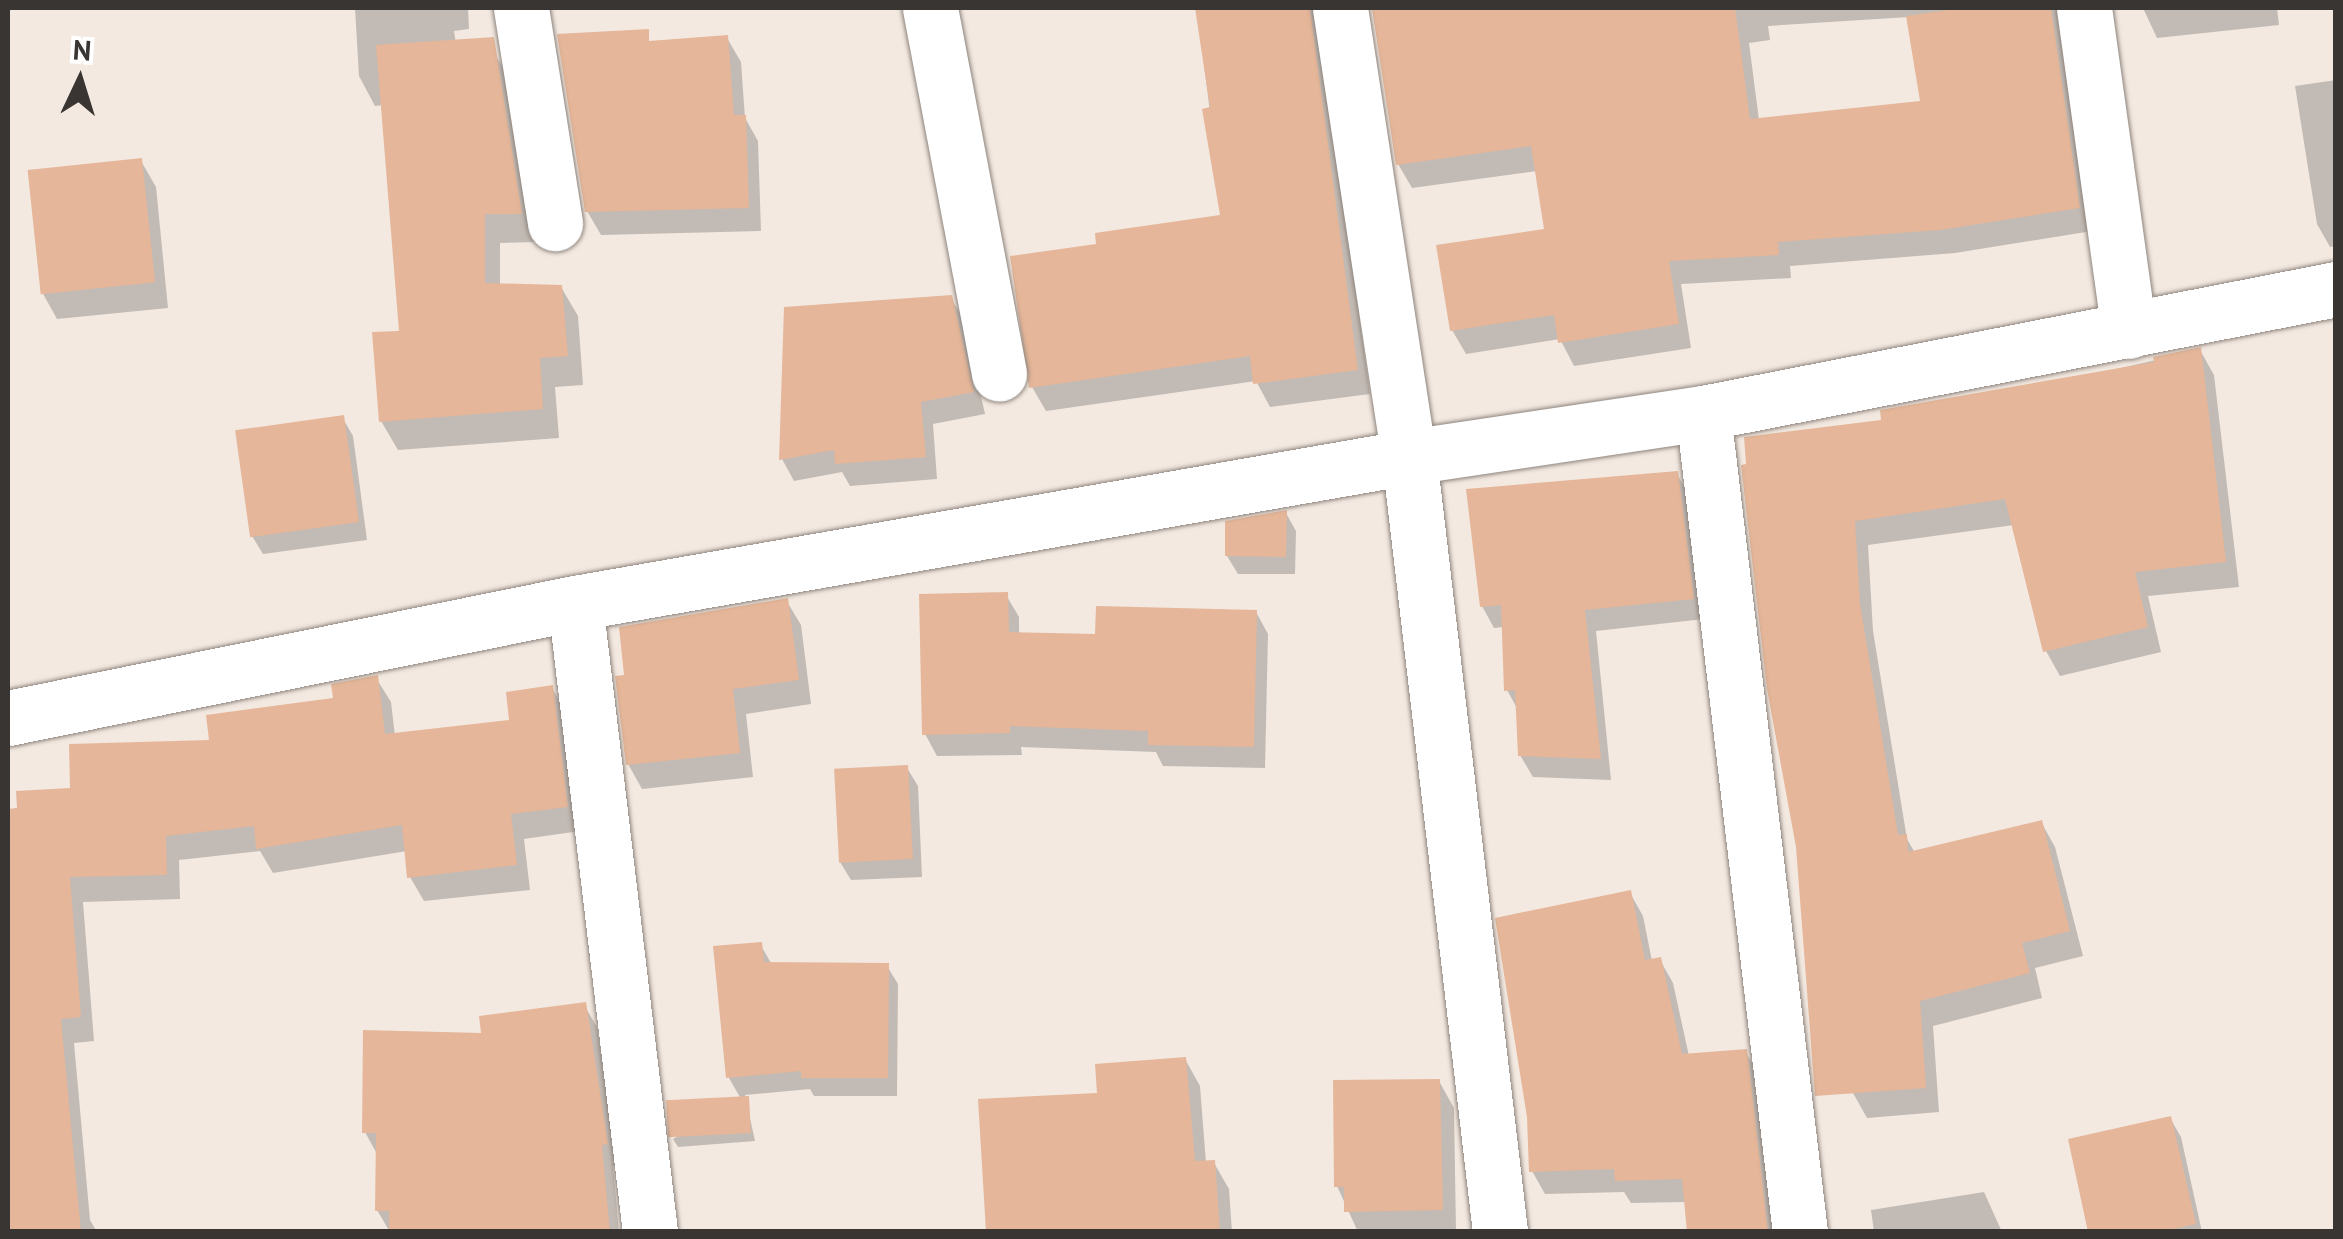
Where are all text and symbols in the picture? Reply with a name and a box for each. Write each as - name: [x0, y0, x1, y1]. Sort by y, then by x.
- north arrow: [30, 30, 130, 130]
- text: N: [72, 30, 93, 69]

